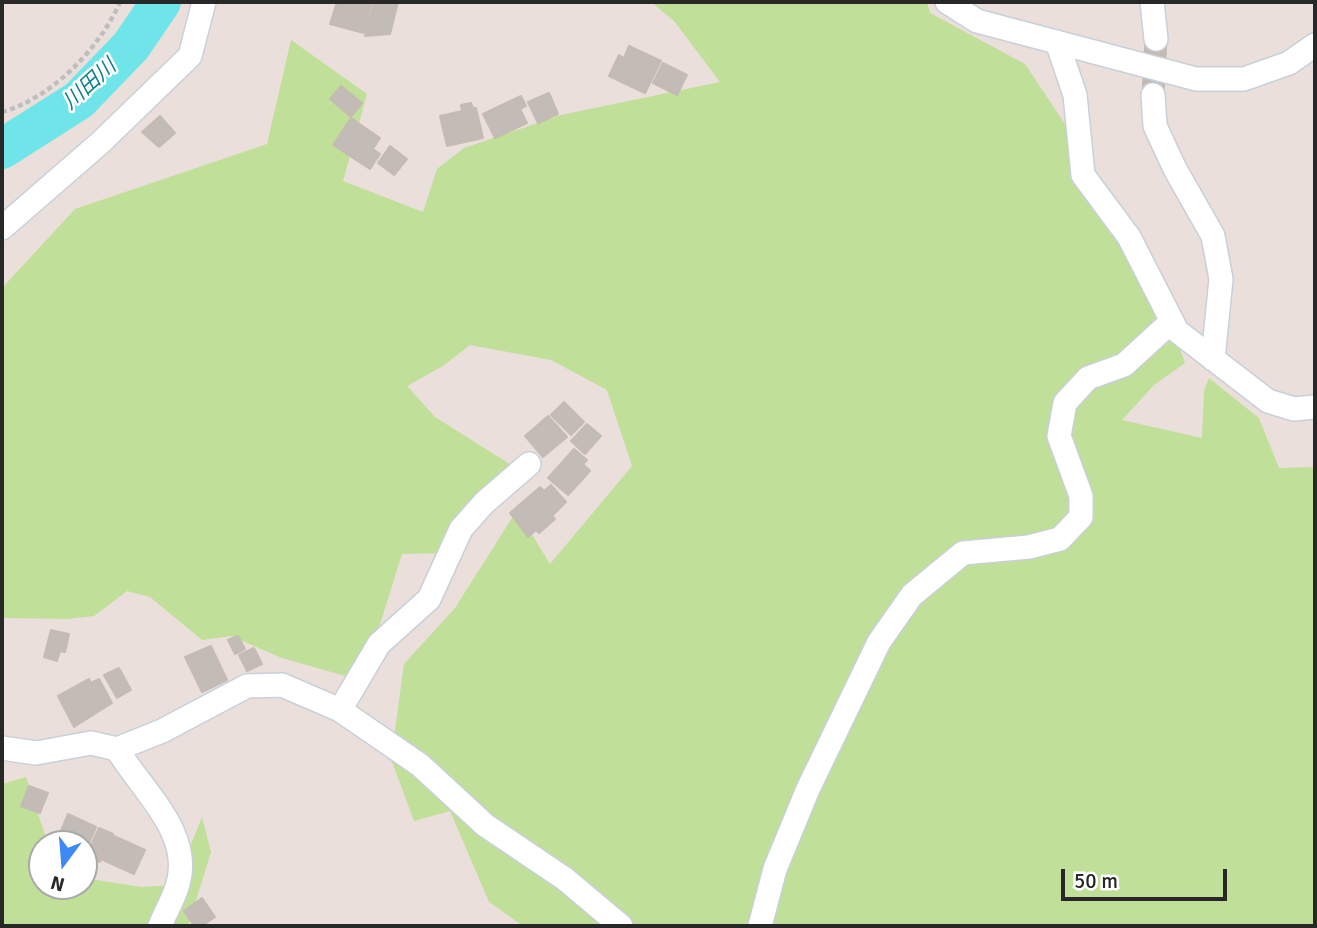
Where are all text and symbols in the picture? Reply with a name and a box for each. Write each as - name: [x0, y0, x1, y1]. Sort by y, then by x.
- water label: 川田川: [58, 55, 122, 115]
- north arrow: [28, 830, 98, 900]
- scale bar: [1065, 855, 1231, 899]
- text: 50 m: [1074, 868, 1118, 894]
- text: N: [48, 870, 67, 897]

